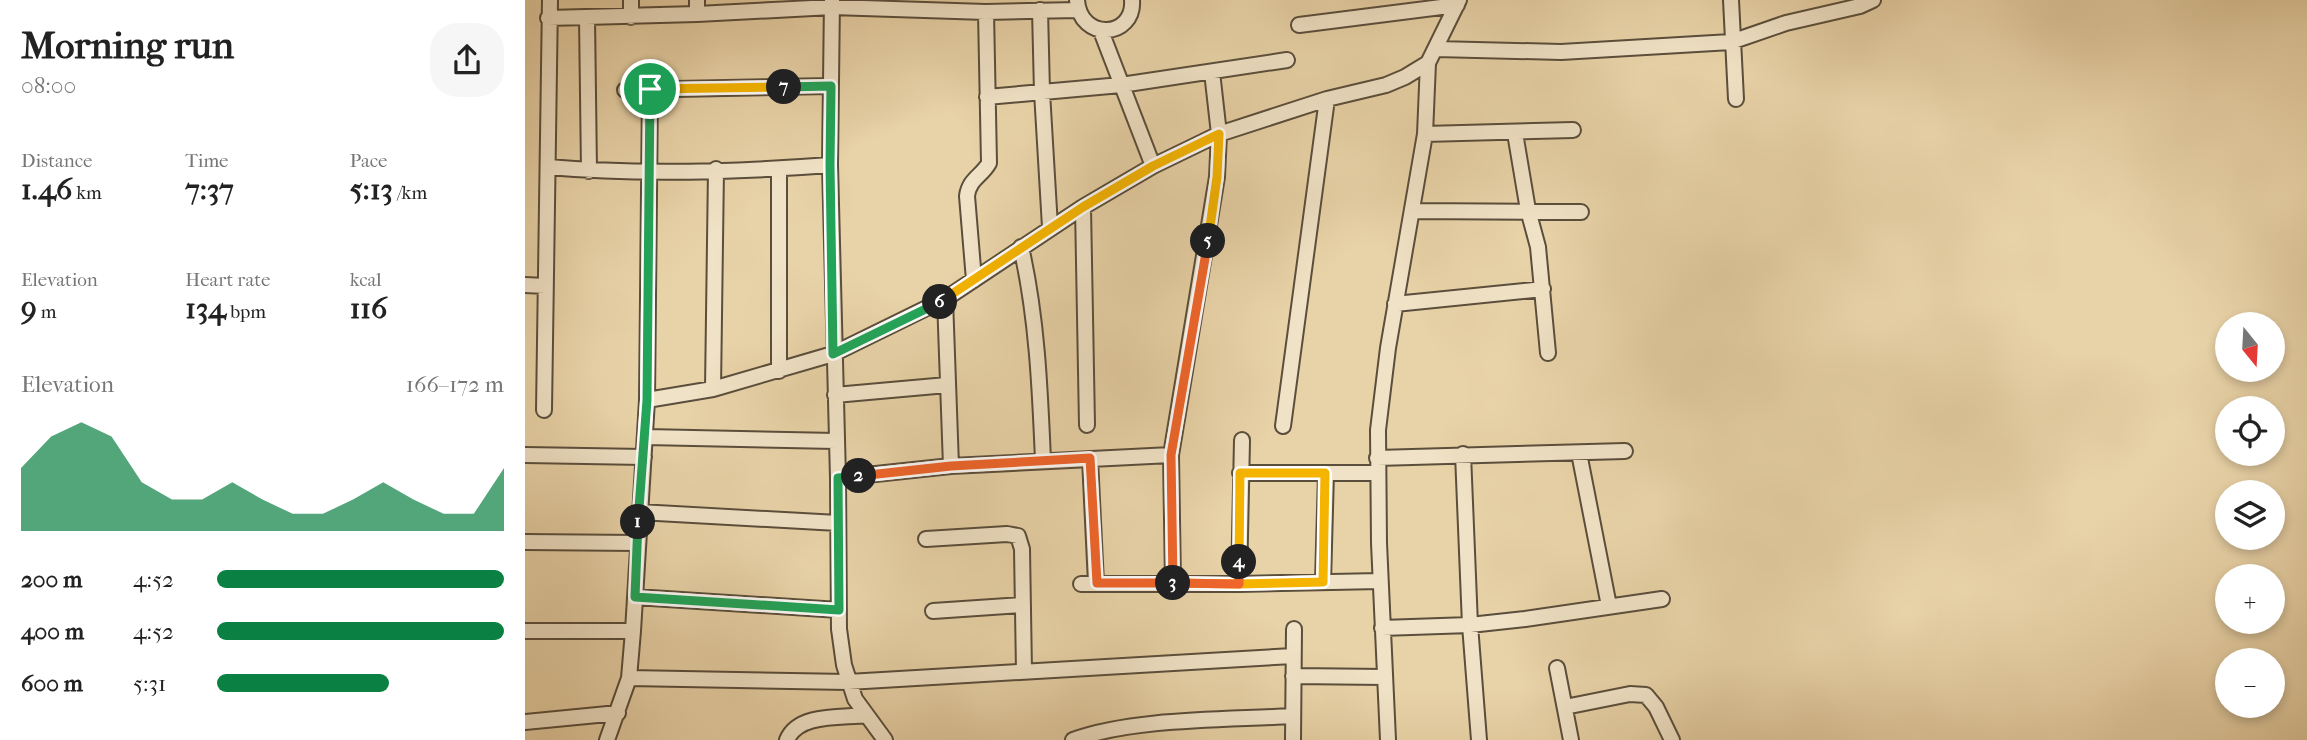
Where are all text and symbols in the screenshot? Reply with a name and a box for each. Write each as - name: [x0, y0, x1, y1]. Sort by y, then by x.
- text: Morning run: [21, 23, 234, 68]
- button: share: [430, 23, 504, 97]
- pin: [620, 59, 680, 119]
- icon: arrive: [631, 70, 669, 108]
- pin: 7: [767, 70, 801, 104]
- text: 08:00: [21, 72, 76, 99]
- text: 7: [779, 75, 788, 97]
- text: Distance: [21, 150, 92, 172]
- text: Time: [185, 150, 229, 172]
- text: Pace: [350, 150, 388, 172]
- text: 1.46: [21, 172, 72, 207]
- text: 7:37: [185, 172, 234, 207]
- text: 5:13: [350, 172, 393, 207]
- text: km: [72, 182, 102, 204]
- text: /km: [393, 182, 427, 204]
- pin: 5: [1191, 224, 1225, 258]
- text: 5: [1203, 229, 1212, 251]
- text: Elevation: [21, 269, 98, 291]
- text: Heart rate: [185, 269, 270, 291]
- text: kcal: [350, 269, 382, 291]
- pin: 6: [923, 284, 957, 320]
- text: 6: [934, 290, 945, 312]
- text: 9: [21, 291, 37, 326]
- text: 134: [185, 291, 226, 326]
- text: 116: [350, 291, 387, 326]
- text: m: [37, 301, 57, 323]
- text: bpm: [226, 301, 266, 323]
- north arrow: [2215, 312, 2285, 382]
- map controls: [2215, 312, 2285, 718]
- text: Elevation: [21, 371, 114, 398]
- text: 166–172 m: [406, 371, 504, 398]
- button: locate: [2215, 396, 2285, 466]
- pin: 2: [841, 458, 877, 494]
- text: 2: [854, 464, 863, 486]
- button: layers: [2215, 480, 2285, 550]
- pin: 1: [621, 504, 655, 540]
- text: 1: [634, 510, 641, 532]
- pin: 4: [1221, 544, 1257, 580]
- text: 4: [1233, 550, 1244, 572]
- button: +: [2215, 564, 2285, 634]
- text: 200 m: [21, 566, 82, 593]
- text: 4:52: [133, 566, 174, 593]
- pin: 3: [1155, 566, 1191, 600]
- text: 3: [1169, 571, 1176, 593]
- text: 400 m: [21, 618, 84, 645]
- text: 4:52: [133, 618, 174, 645]
- button: −: [2215, 648, 2285, 718]
- text: 600 m: [21, 670, 83, 697]
- text: 5:31: [133, 670, 166, 697]

